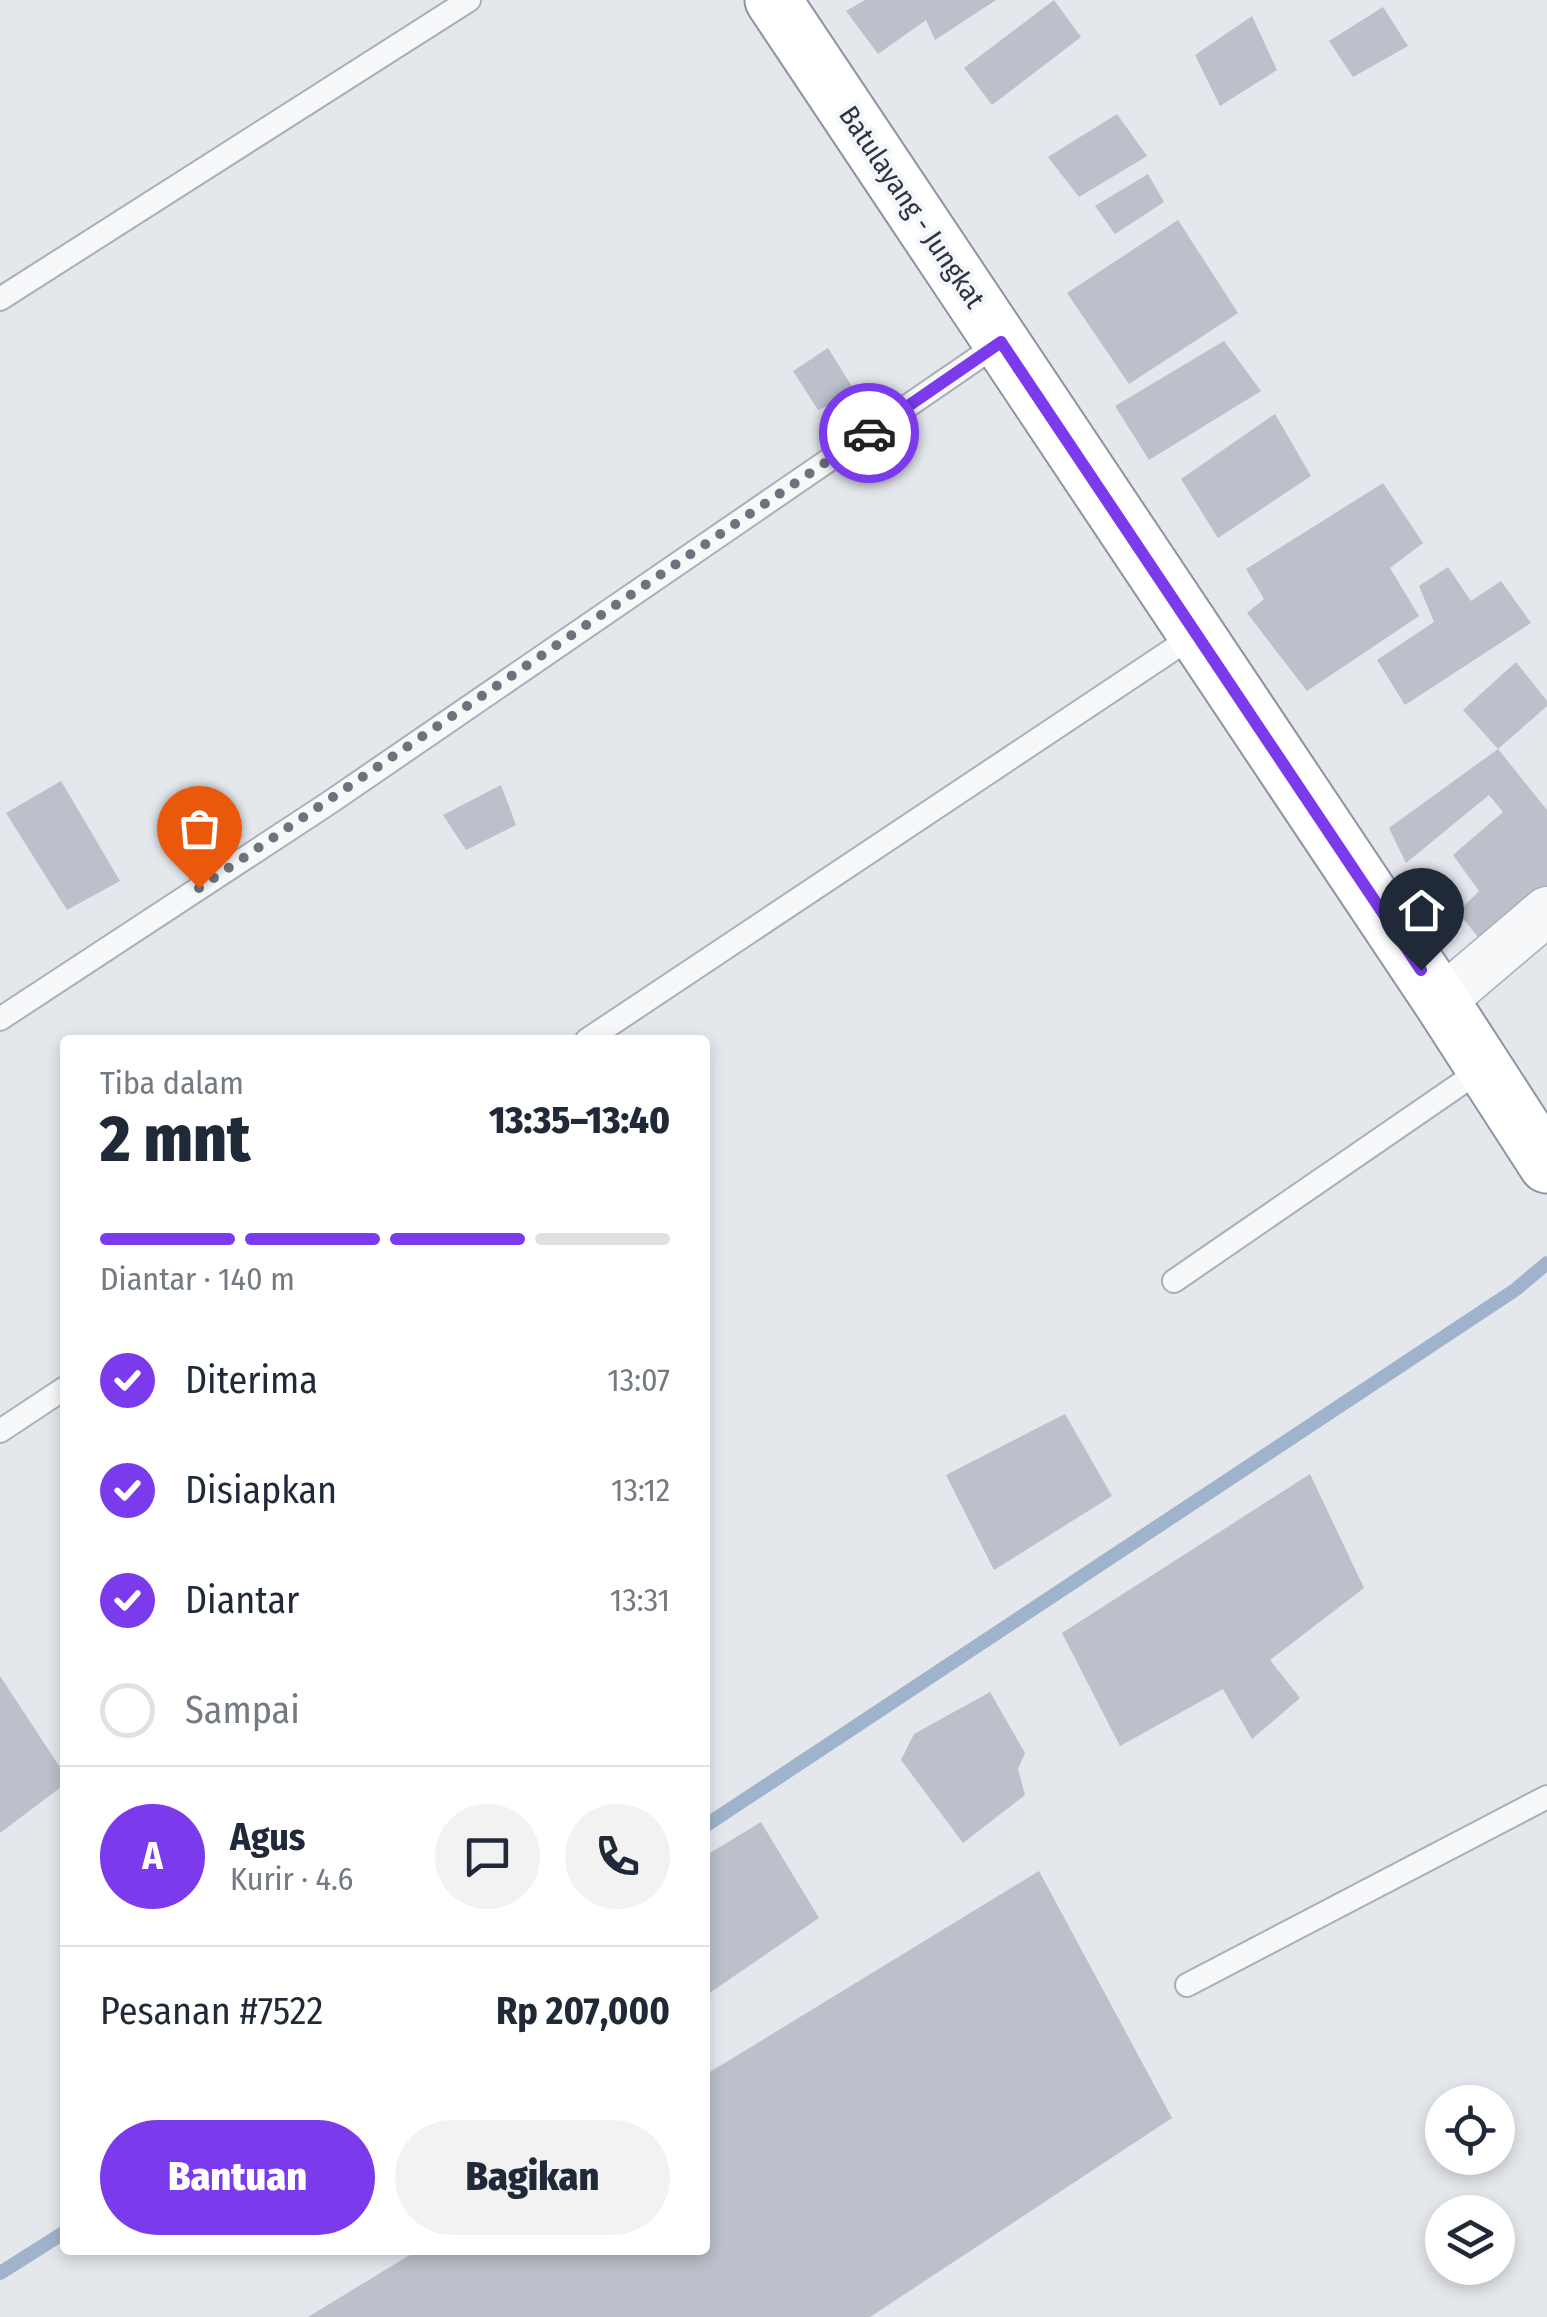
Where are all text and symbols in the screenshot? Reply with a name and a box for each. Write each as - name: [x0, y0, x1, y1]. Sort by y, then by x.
- street label: Batulayang - Jungkat: [832, 100, 992, 315]
- courier: [819, 383, 919, 483]
- icon: car: [842, 406, 897, 461]
- pin: [157, 786, 242, 889]
- icon: bag: [172, 801, 227, 856]
- pin: [1379, 868, 1464, 971]
- icon: home: [1394, 883, 1449, 938]
- text: Tiba dalam: [100, 1064, 244, 1102]
- text: 13:35–13:40: [489, 1097, 670, 1143]
- text: 2 mnt: [100, 1100, 250, 1178]
- text: Diantar · 140 m: [100, 1260, 295, 1298]
- icon: check: [100, 1353, 155, 1408]
- text: Diterima: [185, 1357, 318, 1403]
- text: 13:07: [607, 1361, 670, 1399]
- icon: check: [100, 1463, 155, 1518]
- text: Disiapkan: [185, 1467, 337, 1513]
- text: 13:12: [611, 1471, 670, 1509]
- icon: check: [100, 1573, 155, 1628]
- text: Diantar: [185, 1577, 299, 1623]
- text: 13:31: [610, 1581, 670, 1619]
- text: Sampai: [185, 1687, 300, 1733]
- button: chat: [435, 1804, 540, 1909]
- button: phone: [565, 1804, 670, 1909]
- text: Agus: [230, 1814, 306, 1860]
- text: A: [142, 1833, 163, 1879]
- text: Kurir · 4.6: [230, 1860, 353, 1898]
- text: Pesanan #7522: [100, 1988, 323, 2034]
- text: Rp 207,000: [496, 1988, 670, 2034]
- map controls: [1425, 2085, 1515, 2285]
- button: locate: [1425, 2085, 1515, 2175]
- button: Bantuan: [100, 2120, 375, 2235]
- button: Bagikan: [395, 2120, 670, 2235]
- button: layers: [1425, 2195, 1515, 2285]

